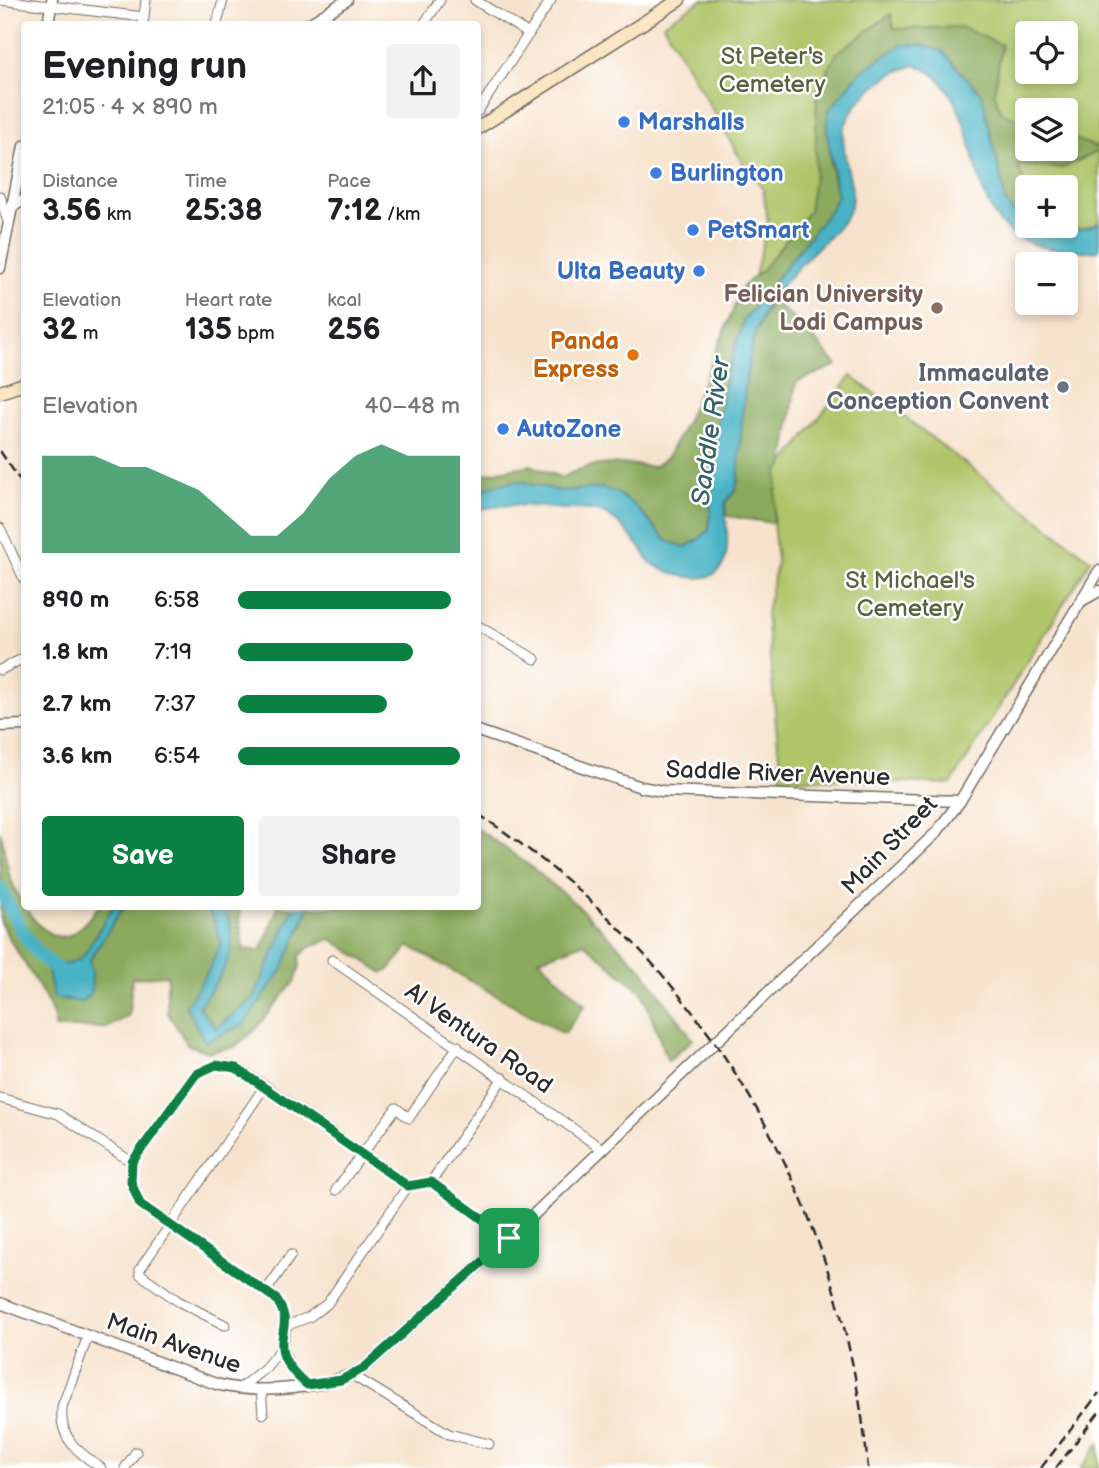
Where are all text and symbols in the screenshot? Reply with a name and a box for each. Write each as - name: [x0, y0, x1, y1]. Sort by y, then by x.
- map controls: [1015, 21, 1078, 315]
- button: locate: [1015, 21, 1078, 84]
- park label: St Peter's Cemetery: [719, 42, 826, 99]
- text: Evening run: [42, 44, 247, 89]
- button: share: [386, 44, 460, 118]
- text: 21:05 · 4 × 890 m: [42, 93, 218, 121]
- button: layers: [1015, 98, 1078, 161]
- place label: Marshalls: [638, 108, 745, 137]
- marker: Marshalls: [616, 114, 632, 130]
- place label: Burlington: [670, 159, 784, 188]
- marker: Burlington: [648, 165, 664, 181]
- text: Distance: [42, 170, 118, 193]
- text: Time: [185, 170, 227, 193]
- text: Pace: [327, 170, 371, 193]
- button: +: [1015, 175, 1078, 238]
- text: 3.56: [42, 193, 102, 229]
- text: 25:38: [185, 193, 263, 229]
- text: 7:12: [327, 193, 382, 229]
- text: km: [102, 203, 132, 226]
- text: /km: [382, 203, 420, 226]
- place label: PetSmart: [707, 216, 810, 245]
- marker: PetSmart: [685, 222, 701, 238]
- button: −: [1015, 252, 1078, 315]
- place label: Ulta Beauty: [557, 257, 685, 286]
- marker: Ulta Beauty: [691, 263, 707, 279]
- place label: Felician University Lodi Campus: [723, 280, 923, 337]
- text: Elevation: [42, 289, 121, 312]
- text: Heart rate: [185, 289, 272, 312]
- text: kcal: [327, 289, 361, 312]
- marker: Felician University Lodi Campus: [929, 300, 945, 316]
- text: 32: [42, 312, 78, 348]
- text: 135: [185, 312, 232, 348]
- text: 256: [327, 312, 381, 348]
- text: m: [78, 322, 98, 345]
- text: bpm: [232, 322, 275, 345]
- place label: Panda Express: [533, 327, 619, 384]
- marker: Panda Express: [625, 347, 641, 363]
- water label: Saddle River: [686, 353, 737, 508]
- place label: Immaculate Conception Convent: [826, 359, 1049, 416]
- marker: Immaculate Conception Convent: [1055, 379, 1071, 395]
- text: Elevation: [42, 392, 138, 420]
- text: 40–48 m: [365, 392, 460, 420]
- place label: AutoZone: [516, 415, 622, 444]
- marker: AutoZone: [495, 421, 511, 437]
- park label: St Michael's Cemetery: [845, 566, 975, 623]
- text: 890 m: [42, 586, 109, 614]
- text: 6:58: [154, 586, 199, 614]
- text: 1.8 km: [42, 638, 108, 666]
- text: 7:19: [154, 638, 192, 666]
- text: 2.7 km: [42, 690, 111, 718]
- text: 7:37: [154, 690, 195, 718]
- text: 3.6 km: [42, 742, 112, 770]
- text: 6:54: [154, 742, 200, 770]
- street label: Saddle River Avenue: [665, 755, 891, 792]
- street label: Main Street: [835, 790, 944, 901]
- button: Save: [42, 816, 244, 896]
- button: Share: [258, 816, 460, 896]
- street label: Al Ventura Road: [399, 977, 558, 1100]
- pin: [479, 1208, 539, 1268]
- icon: arrive: [490, 1219, 528, 1257]
- street label: Main Avenue: [103, 1307, 245, 1380]

